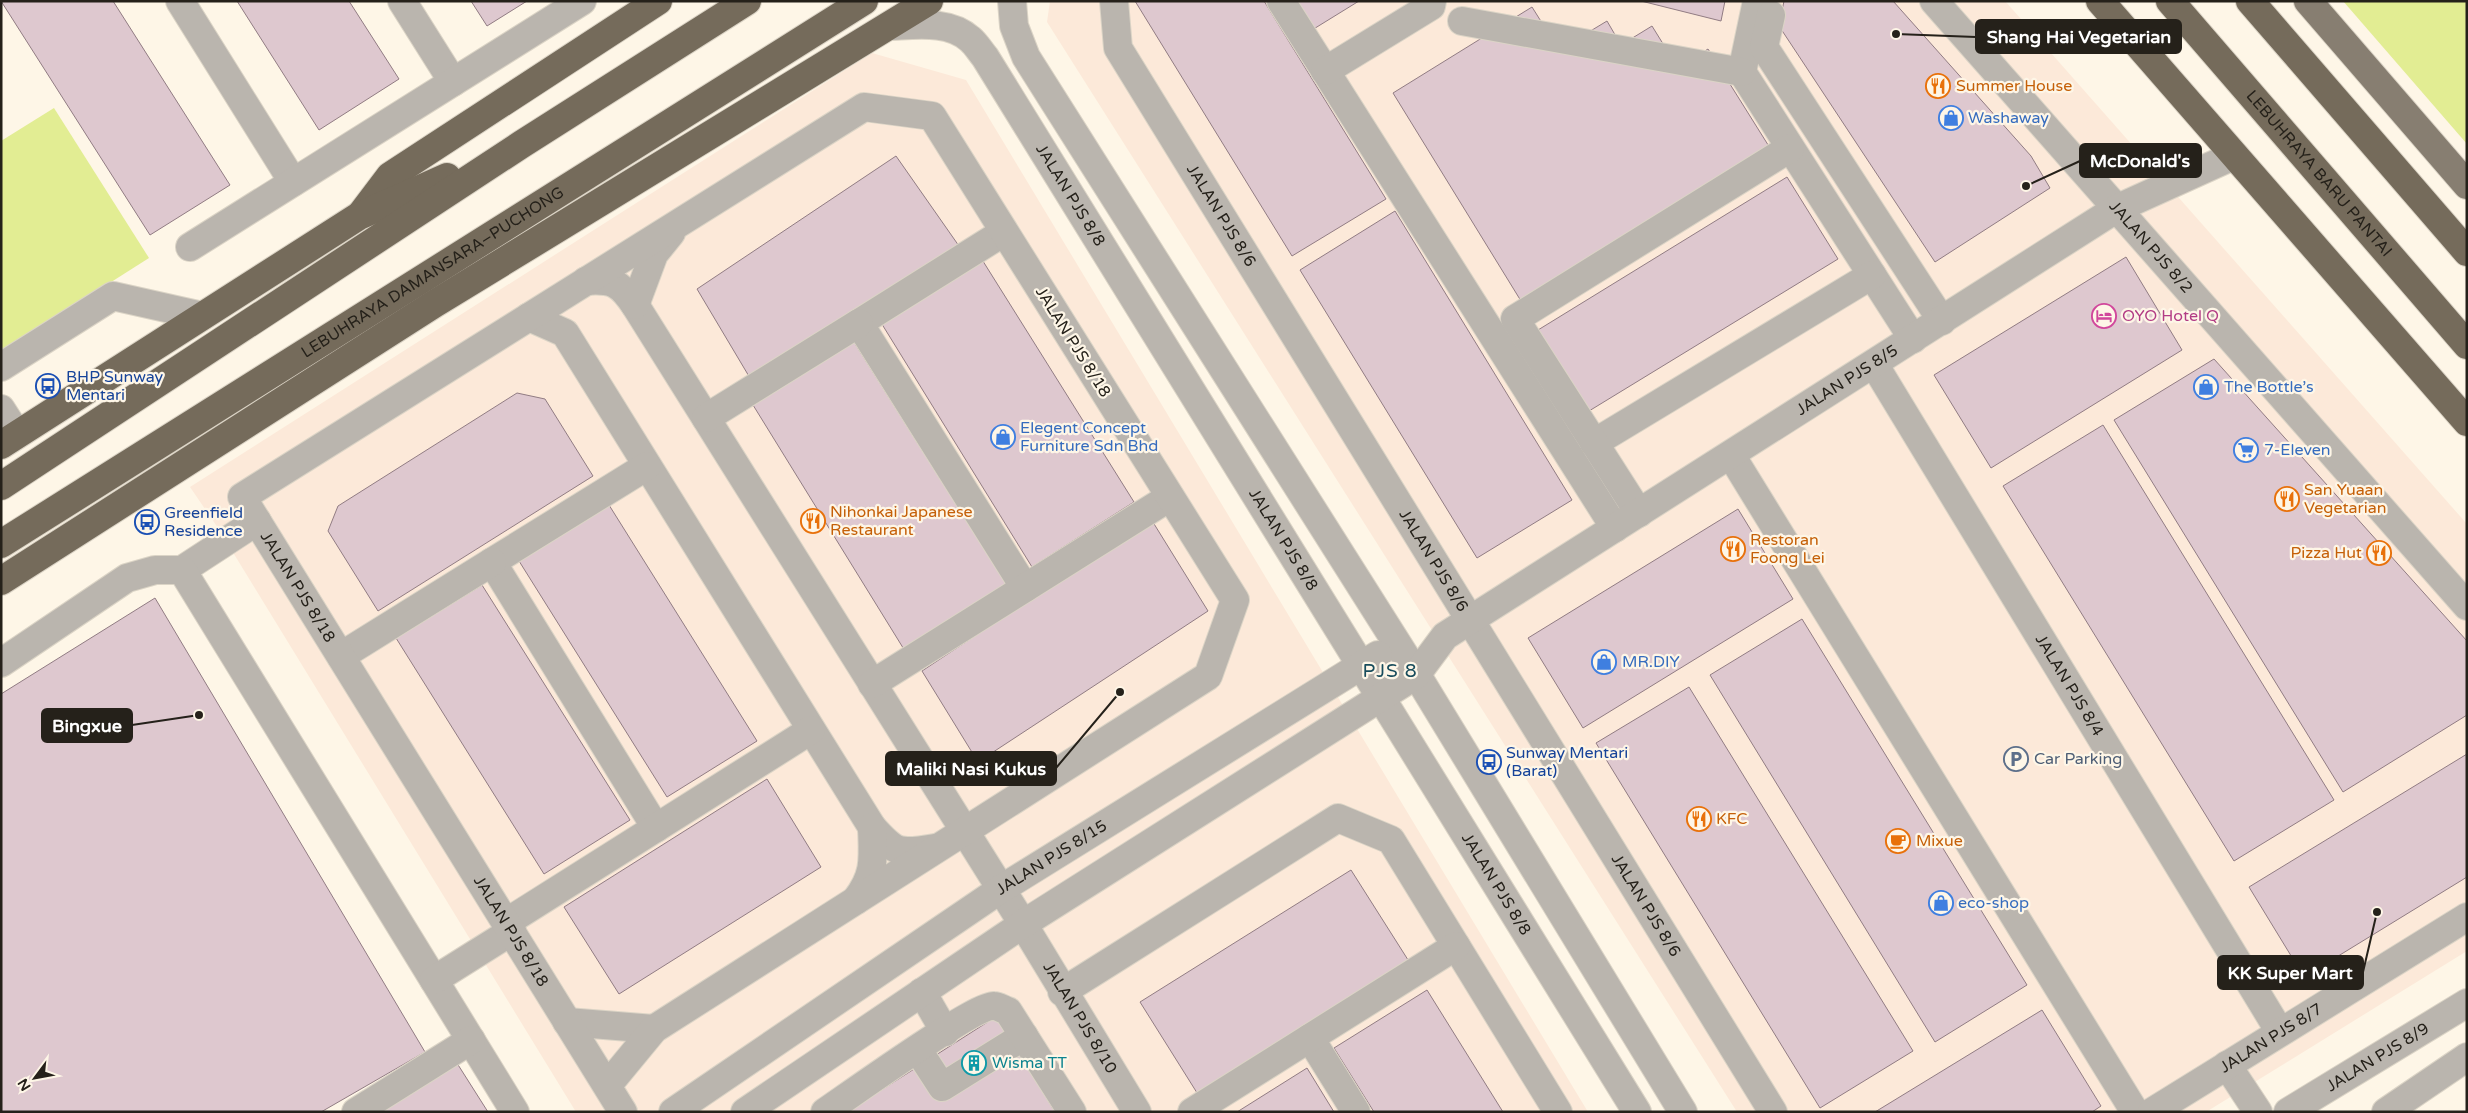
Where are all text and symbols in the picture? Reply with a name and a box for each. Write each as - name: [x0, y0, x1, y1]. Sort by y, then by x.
- callout: Shang Hai Vegetarian: [1976, 20, 2181, 53]
- text: Shang Hai Vegetarian: [1987, 26, 2171, 48]
- restaurant icon: Summer House: [1925, 73, 1951, 99]
- place label: Summer House: [1956, 76, 2072, 96]
- street label: LEBUHRAYA BARU PANTAI: [2242, 86, 2396, 261]
- shop icon: Washaway: [1938, 105, 1964, 131]
- place label: Washaway: [1968, 108, 2049, 128]
- street label: JALAN PJS 8/8: [1031, 140, 1109, 250]
- callout: McDonald's: [2080, 144, 2201, 177]
- text: McDonald's: [2090, 150, 2191, 172]
- street label: JALAN PJS 8/6: [1182, 161, 1260, 271]
- street label: LEBUHRAYA DAMANSARA–PUCHONG: [298, 182, 568, 362]
- street label: JALAN PJS 8/2: [2105, 197, 2197, 298]
- street label: JALAN PJS 8/18: [1031, 283, 1115, 401]
- hotel icon: OYO Hotel Q: [2091, 303, 2117, 329]
- place label: OYO Hotel Q: [2122, 306, 2219, 326]
- street label: JALAN PJS 8/5: [1792, 340, 1902, 420]
- place label: BHP Sunway Mentari: [66, 367, 164, 405]
- bus stop icon: BHP Sunway Mentari: [35, 373, 61, 399]
- shop icon: The Bottle’s: [2193, 374, 2219, 400]
- place label: The Bottle’s: [2224, 377, 2314, 397]
- place label: Elegent Concept Furniture Sdn Bhd: [1020, 418, 1158, 456]
- shop icon: Elegent Concept Furniture Sdn Bhd: [990, 424, 1016, 450]
- supermarket icon: 7-Eleven: [2233, 437, 2259, 463]
- place label: 7-Eleven: [2264, 440, 2331, 460]
- place label: San Yuaan Vegetarian: [2304, 480, 2386, 518]
- street label: JALAN PJS 8/8: [1244, 485, 1322, 594]
- restaurant icon: San Yuaan Vegetarian: [2274, 486, 2300, 512]
- place label: Nihonkai Japanese Restaurant: [830, 502, 973, 540]
- place label: Greenfield Residence: [164, 503, 243, 541]
- street label: JALAN PJS 8/6: [1394, 506, 1473, 615]
- restaurant icon: Nihonkai Japanese Restaurant: [800, 508, 826, 534]
- bus stop icon: Greenfield Residence: [134, 509, 160, 535]
- street label: JALAN PJS 8/18: [256, 528, 340, 646]
- place label: Restoran Foong Lei: [1750, 530, 1825, 568]
- restaurant icon: Restoran Foong Lei: [1720, 536, 1746, 562]
- restaurant icon: Pizza Hut: [2366, 540, 2392, 566]
- place label: Pizza Hut: [2291, 543, 2362, 563]
- street label: JALAN PJS 8/4: [2031, 631, 2108, 740]
- shop icon: MR.DIY: [1591, 649, 1617, 675]
- place label: MR.DIY: [1622, 652, 1680, 672]
- district label: PJS 8: [1362, 660, 1418, 682]
- callout: Bingxue: [42, 709, 132, 742]
- text: Bingxue: [52, 715, 122, 737]
- place label: Sunway Mentari (Barat): [1506, 743, 1628, 781]
- parking icon: Car Parking: [2003, 746, 2029, 772]
- bus stop icon: Sunway Mentari (Barat): [1476, 749, 1502, 775]
- place label: Car Parking: [2034, 749, 2122, 769]
- callout: Maliki Nasi Kukus: [886, 752, 1056, 785]
- text: Maliki Nasi Kukus: [896, 758, 1046, 780]
- restaurant icon: KFC: [1686, 806, 1712, 832]
- place label: KFC: [1716, 809, 1747, 829]
- street label: JALAN PJS 8/15: [992, 816, 1111, 900]
- cafe icon: Mixue: [1885, 828, 1911, 854]
- street label: JALAN PJS 8/8: [1457, 829, 1535, 939]
- place label: Mixue: [1916, 831, 1963, 851]
- street label: JALAN PJS 8/6: [1607, 850, 1685, 960]
- street label: JALAN PJS 8/18: [469, 872, 553, 990]
- shop icon: eco-shop: [1928, 890, 1954, 916]
- place label: eco-shop: [1958, 893, 2029, 913]
- callout: KK Super Mart: [2218, 956, 2363, 989]
- street label: JALAN PJS 8/10: [1038, 958, 1121, 1077]
- text: KK Super Mart: [2227, 962, 2353, 984]
- street label: JALAN PJS 8/7: [2216, 999, 2326, 1078]
- street label: JALAN PJS 8/9: [2323, 1018, 2433, 1096]
- building icon: Wisma TT: [961, 1050, 987, 1076]
- north arrow: [10, 1053, 60, 1103]
- place label: Wisma TT: [992, 1053, 1067, 1073]
- text: N: [14, 1075, 35, 1094]

